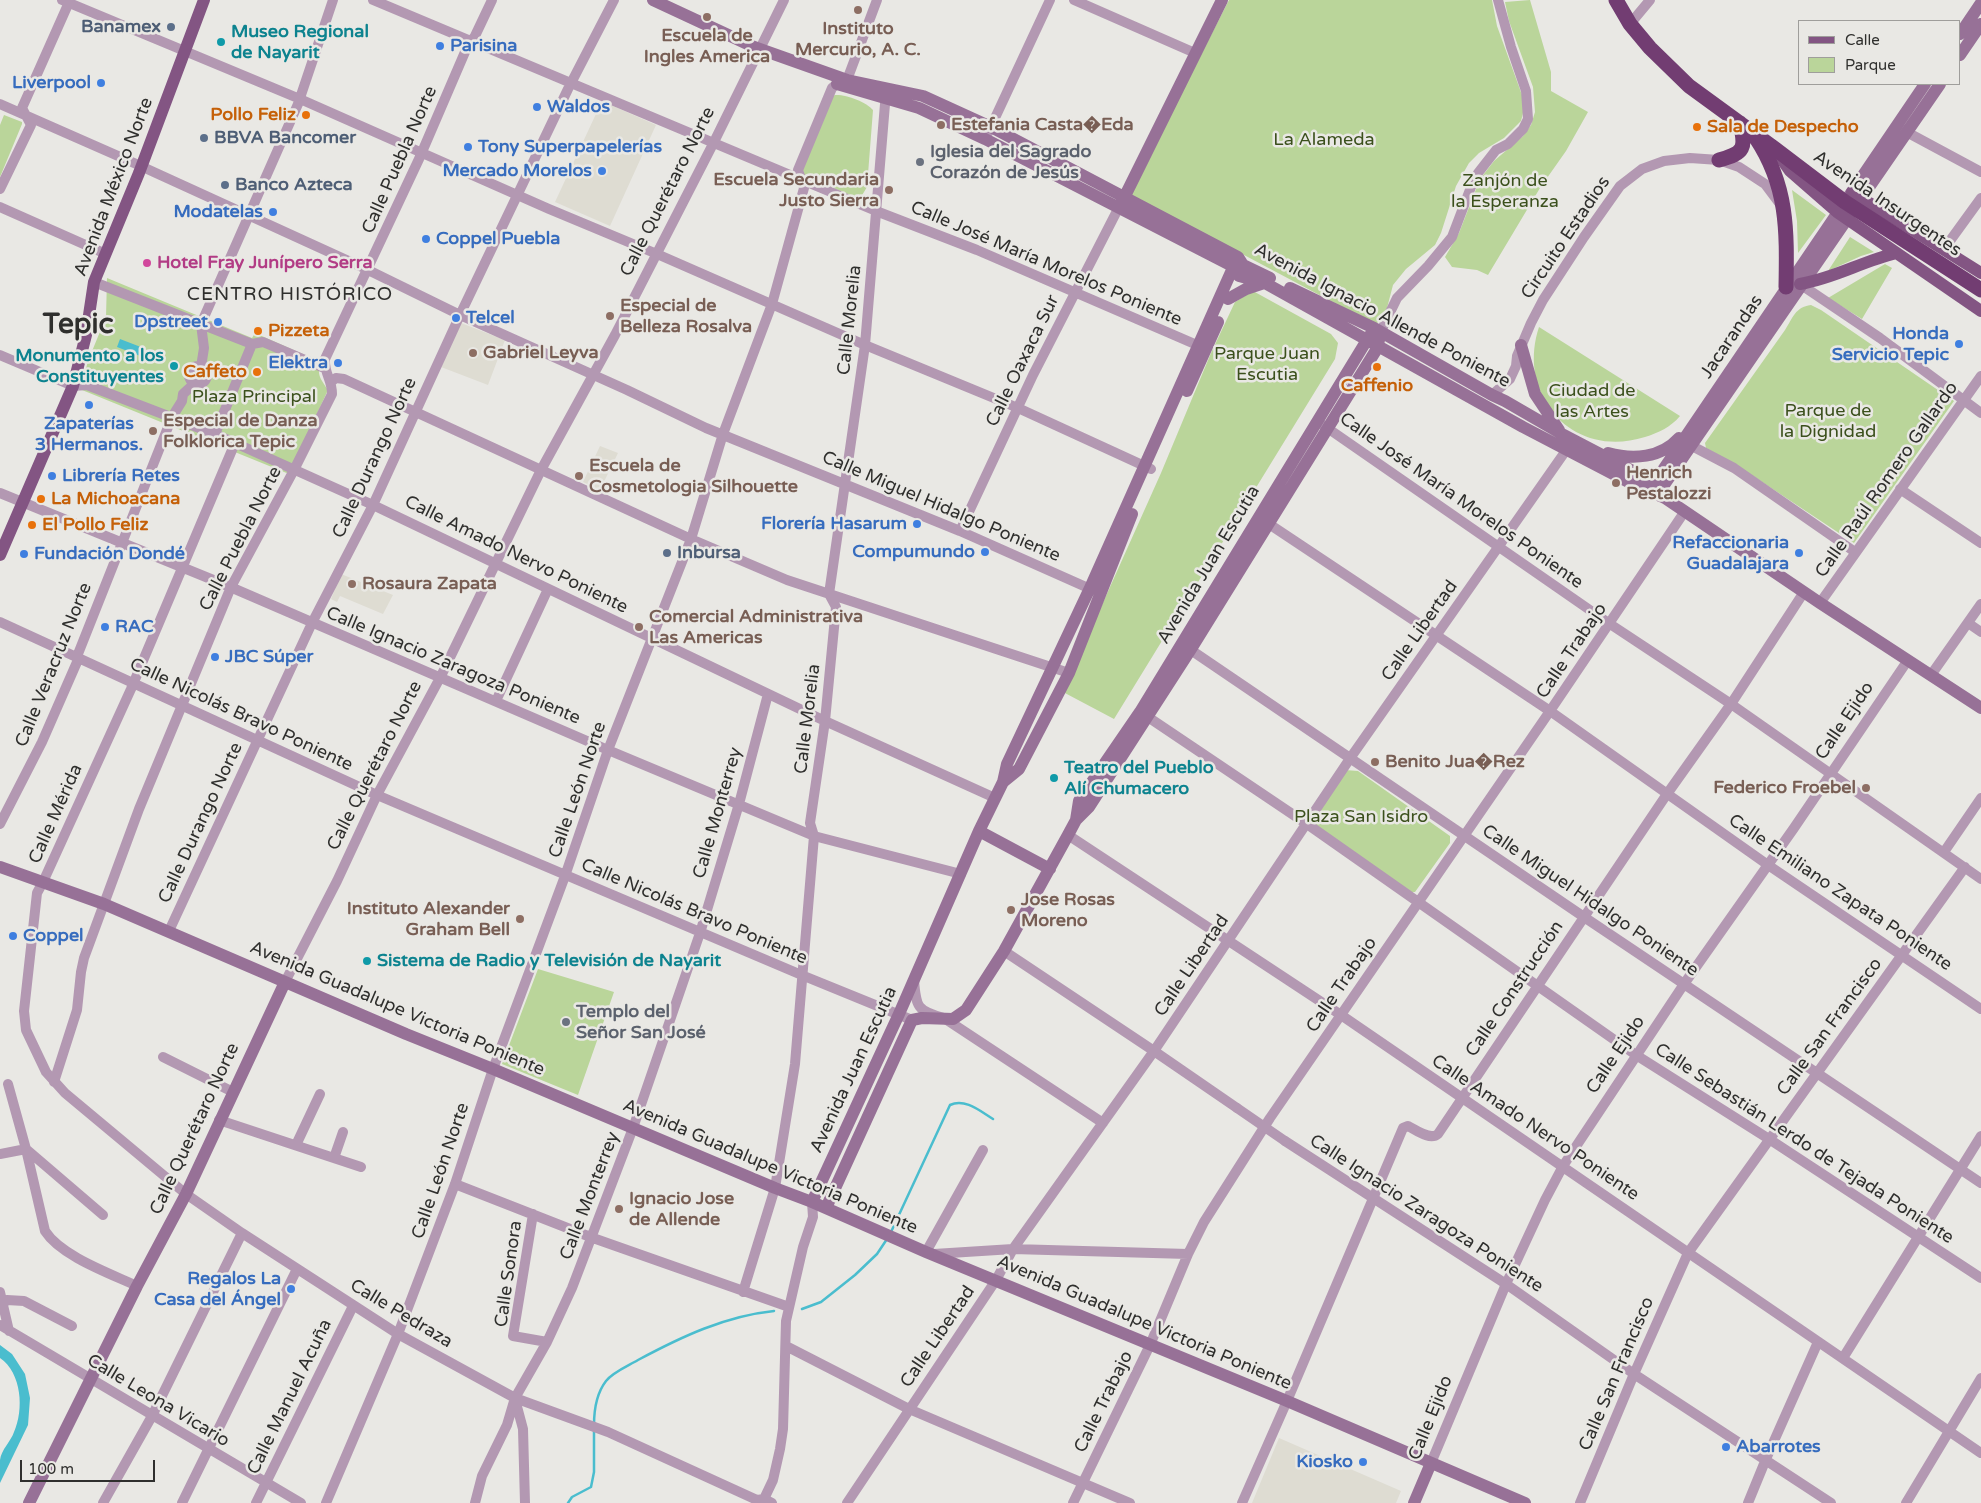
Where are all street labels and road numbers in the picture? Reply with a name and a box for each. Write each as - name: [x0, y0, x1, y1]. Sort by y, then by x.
- street label: Calle Puebla Norte: [358, 83, 442, 237]
- street label: Avenida México Norte: [70, 95, 158, 279]
- street label: Calle Querétaro Norte: [616, 104, 720, 280]
- street label: Avenida Insurgentes: [1809, 146, 1965, 262]
- street label: Circuito Estadios: [1517, 173, 1615, 303]
- street label: Calle José María Morelos Poniente: [907, 197, 1185, 331]
- street label: Avenida Ignacio Allende Poniente: [1250, 239, 1514, 393]
- street label: Calle Morelia: [833, 264, 867, 376]
- street label: Jacarandas: [1696, 291, 1768, 383]
- street label: Calle Oaxaca Sur: [982, 292, 1064, 430]
- street label: Calle Durango Norte: [328, 374, 422, 542]
- street label: Calle Raúl Romero Gallardo: [1811, 378, 1963, 582]
- street label: Calle José María Morelos Poniente: [1335, 408, 1587, 594]
- street label: Calle Miguel Hidalgo Poniente: [819, 447, 1063, 567]
- street label: Calle Puebla Norte: [195, 463, 287, 615]
- street label: Avenida Juan Escutia: [1153, 482, 1265, 648]
- street label: Calle Amado Nervo Poniente: [401, 491, 631, 619]
- street label: Calle Libertad: [1377, 576, 1463, 686]
- street label: Calle Veracruz Norte: [11, 580, 97, 750]
- street label: Calle Trabajo: [1532, 599, 1612, 703]
- street label: Calle Ignacio Zaragoza Poniente: [323, 602, 583, 730]
- street label: Calle Nicolás Bravo Poniente: [126, 654, 356, 776]
- street label: Calle Morelia: [791, 663, 825, 775]
- street label: Calle Querétaro Norte: [323, 678, 427, 854]
- street label: Calle Ejido: [1811, 678, 1879, 764]
- street label: Calle León Norte: [545, 719, 611, 861]
- street label: Calle Durango Norte: [154, 739, 248, 907]
- street label: Calle Monterrey: [689, 745, 747, 881]
- street label: Calle Mérida: [24, 761, 88, 867]
- street label: Calle Emiliano Zapata Poniente: [1724, 810, 1956, 976]
- street label: Calle Miguel Hidalgo Poniente: [1478, 820, 1702, 982]
- street label: Calle Nicolás Bravo Poniente: [578, 854, 810, 970]
- street label: Calle Libertad: [1150, 911, 1234, 1021]
- street label: Calle Construcción: [1461, 917, 1569, 1061]
- street label: Calle Trabajo: [1302, 933, 1382, 1037]
- street label: Avenida Guadalupe Victoria Poniente: [246, 937, 548, 1081]
- street label: Calle San Francisco: [1773, 954, 1887, 1100]
- street label: Avenida Juan Escutia: [806, 983, 902, 1157]
- street label: Calle Ejido: [1582, 1012, 1650, 1098]
- street label: Calle Sebastián Lerdo de Tejada Poniente: [1650, 1039, 1958, 1249]
- street label: Calle Querétaro Norte: [146, 1040, 244, 1218]
- street label: Calle Amado Nervo Poniente: [1427, 1050, 1643, 1206]
- street label: Avenida Guadalupe Victoria Poniente: [619, 1095, 921, 1239]
- street label: Calle León Norte: [408, 1100, 474, 1242]
- street label: Calle Monterrey: [556, 1129, 624, 1263]
- street label: Calle Ignacio Zaragoza Poniente: [1305, 1130, 1547, 1298]
- street label: Calle Sonora: [491, 1219, 527, 1329]
- street label: Avenida Guadalupe Victoria Poniente: [993, 1251, 1295, 1395]
- street label: Calle Pedraza: [346, 1275, 456, 1353]
- street label: Calle Libertad: [896, 1282, 980, 1392]
- street label: Calle San Francisco: [1575, 1294, 1659, 1454]
- street label: Calle Manuel Acuña: [243, 1316, 337, 1478]
- street label: Calle Trabajo: [1070, 1348, 1138, 1456]
- street label: Calle Leona Vicario: [83, 1350, 233, 1452]
- street label: Calle Ejido: [1404, 1373, 1458, 1463]

